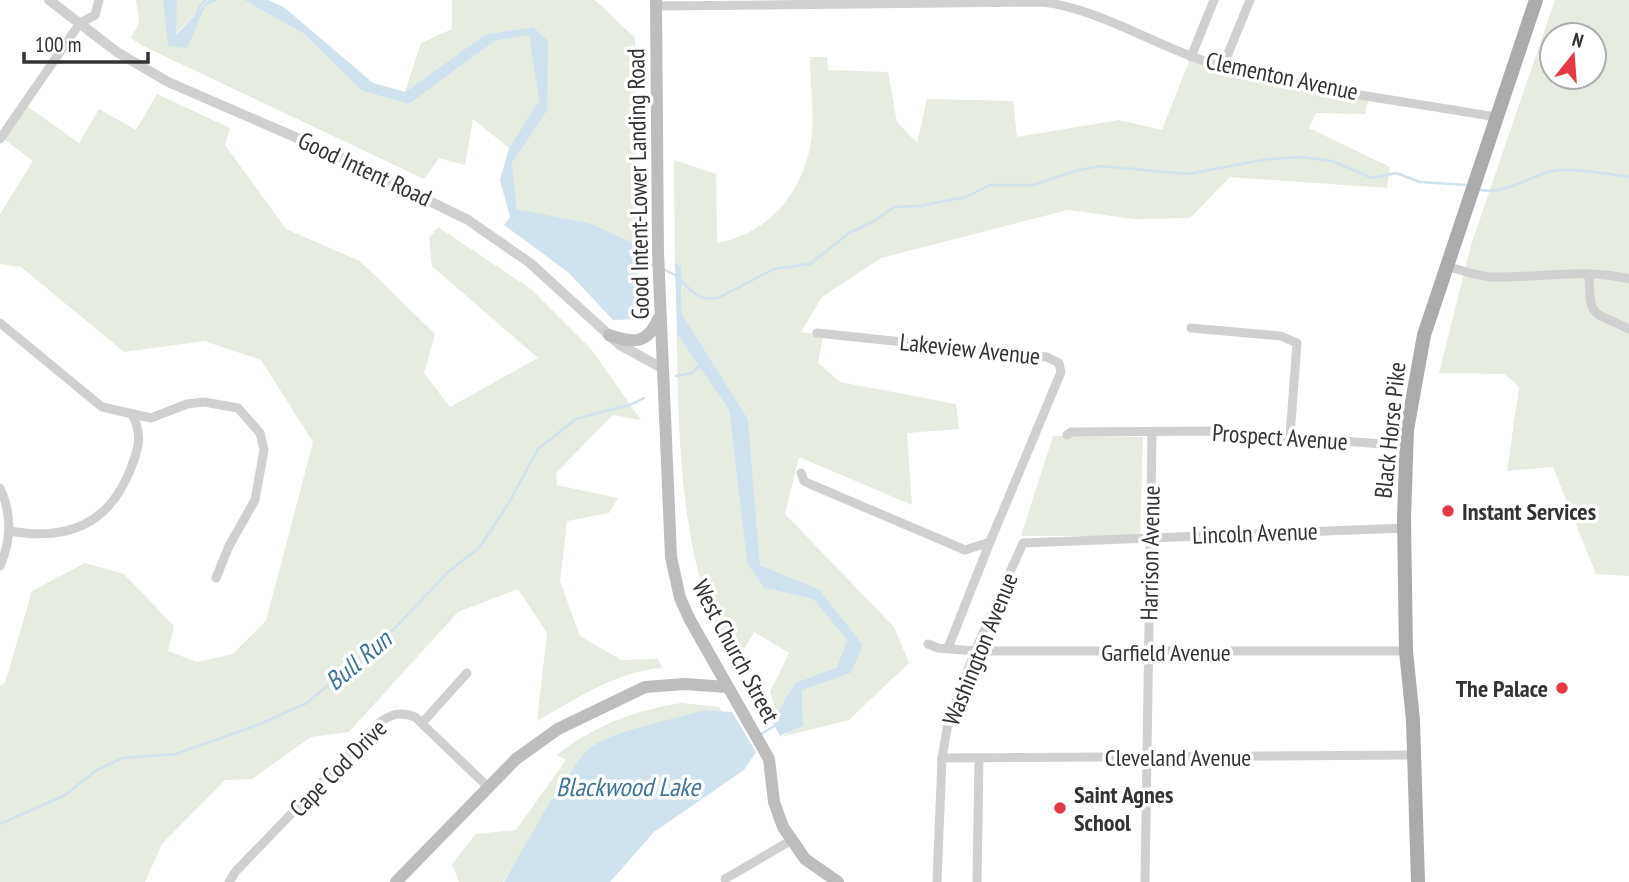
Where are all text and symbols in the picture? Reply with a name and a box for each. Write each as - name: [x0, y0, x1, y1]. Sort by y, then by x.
- scale bar: [24, 21, 149, 65]
- north arrow: [1538, 21, 1608, 91]
- text: N: [1570, 27, 1586, 53]
- text: 100 m: [35, 31, 81, 58]
- street label: Clementon Avenue: [1203, 45, 1361, 107]
- street label: Good Intent-Lower Landing Road: [620, 48, 656, 320]
- street label: Good Intent Road: [293, 125, 437, 213]
- street label: Lakeview Avenue: [898, 326, 1042, 372]
- street label: Black Horse Pike: [1367, 360, 1413, 500]
- street label: Prospect Avenue: [1211, 417, 1349, 457]
- street label: Harrison Avenue: [1133, 485, 1167, 621]
- place label: Instant Services: [1462, 496, 1596, 527]
- marker: Instant Services: [1440, 503, 1456, 519]
- street label: Lincoln Avenue: [1192, 515, 1318, 551]
- street label: Washington Avenue: [935, 568, 1025, 730]
- street label: West Church Street: [685, 574, 787, 728]
- water label: Bull Run: [318, 622, 399, 697]
- street label: Garfield Avenue: [1101, 637, 1231, 668]
- place label: The Palace: [1456, 673, 1548, 704]
- marker: The Palace: [1554, 680, 1570, 696]
- street label: Cape Cod Drive: [283, 713, 393, 823]
- street label: Cleveland Avenue: [1105, 742, 1251, 773]
- water label: Blackwood Lake: [556, 770, 702, 803]
- place label: Saint Agnes School: [1074, 779, 1173, 838]
- marker: Saint Agnes School: [1052, 800, 1068, 816]

